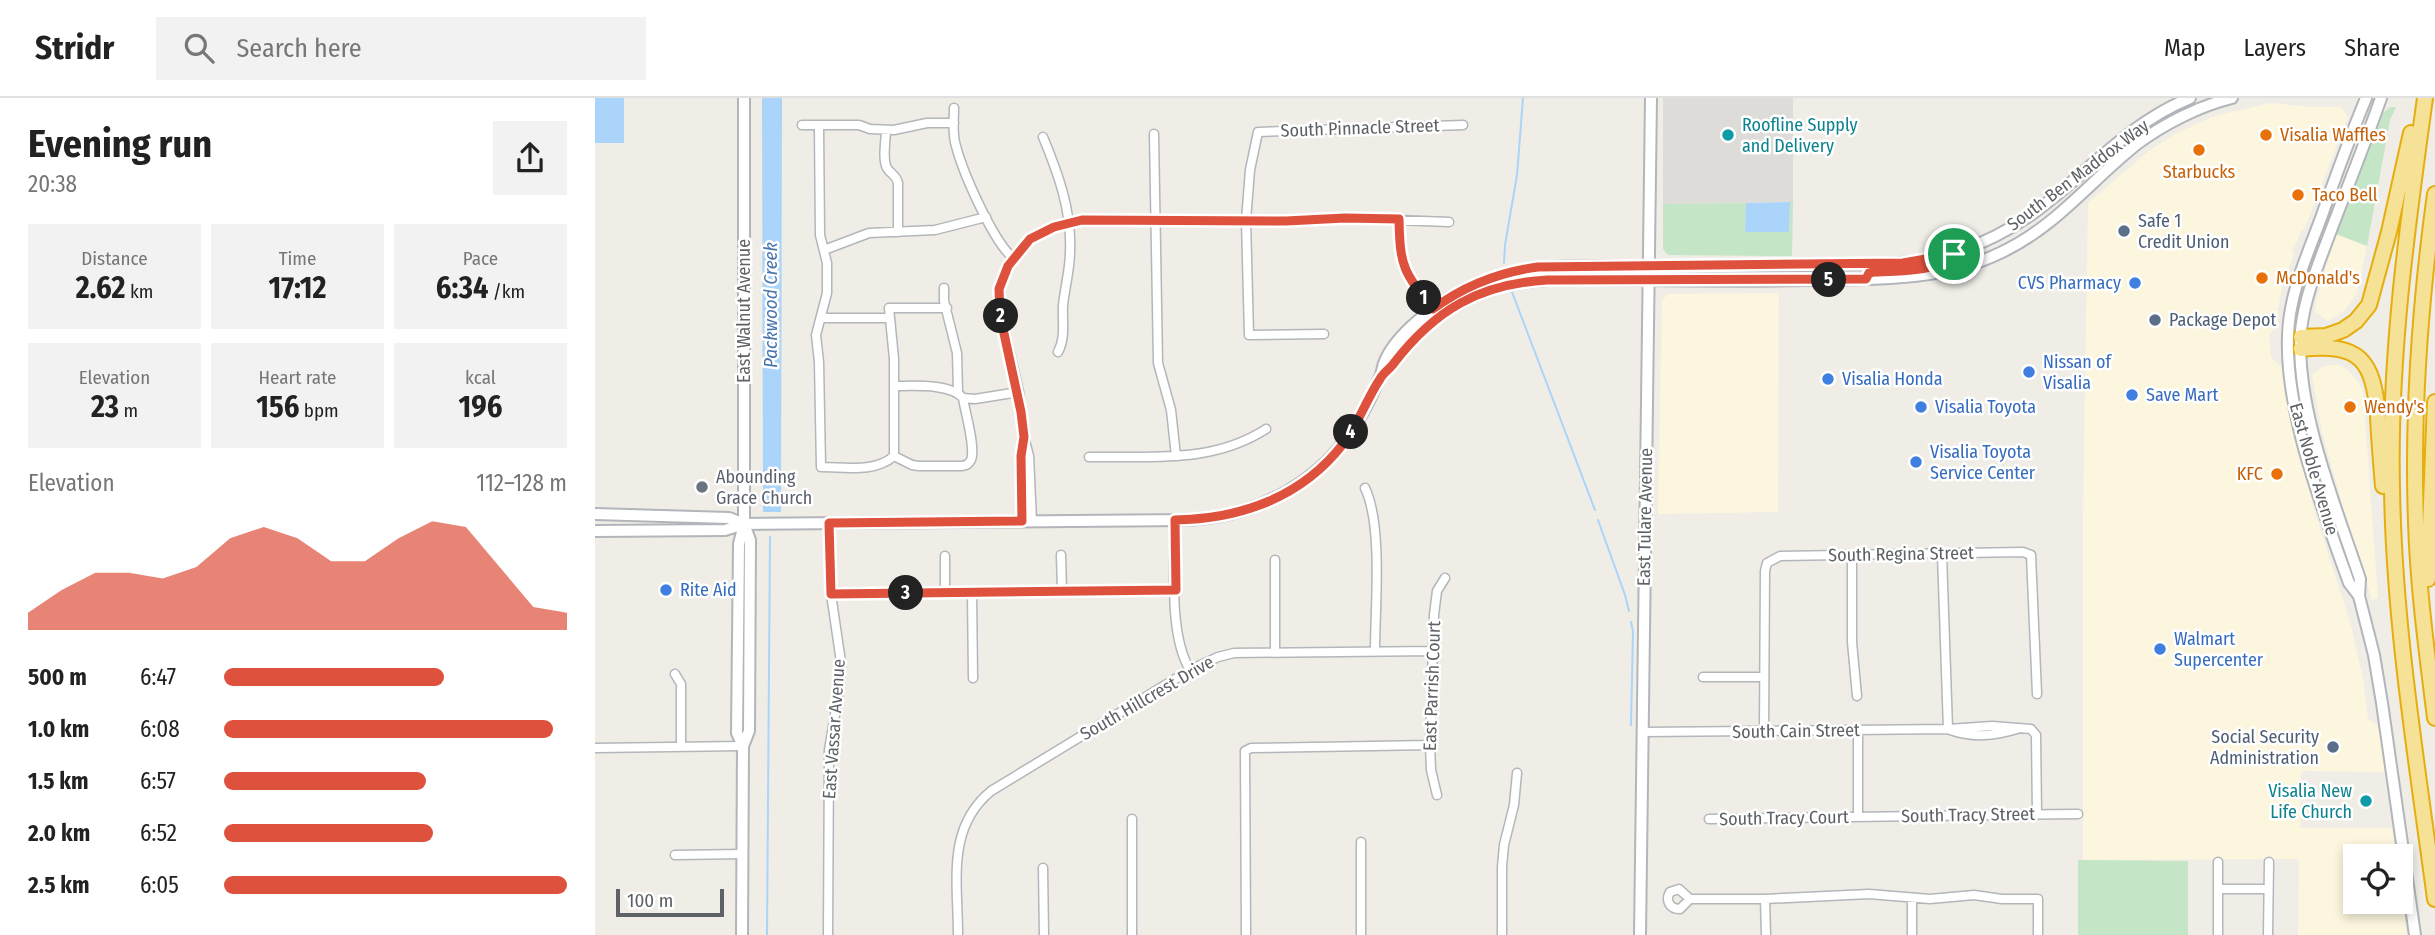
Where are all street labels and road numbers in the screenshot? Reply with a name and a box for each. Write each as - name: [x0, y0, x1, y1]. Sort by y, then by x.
- street label: South Pinnacle Street: [1280, 114, 1440, 142]
- street label: South Ben Maddox Way: [2003, 115, 2153, 235]
- street label: East Walnut Avenue: [733, 239, 755, 383]
- street label: East Noble Avenue: [2285, 400, 2343, 538]
- street label: East Tulare Avenue: [1633, 448, 1657, 586]
- street label: South Regina Street: [1828, 542, 1974, 566]
- street label: East Parrish Court: [1419, 620, 1445, 752]
- street label: South Hillcrest Drive: [1076, 651, 1218, 745]
- street label: East Vassar Avenue: [818, 658, 850, 800]
- street label: South Cain Street: [1732, 719, 1860, 743]
- street label: South Tracy Street: [1901, 803, 2035, 827]
- street label: South Tracy Court: [1719, 806, 1849, 830]

